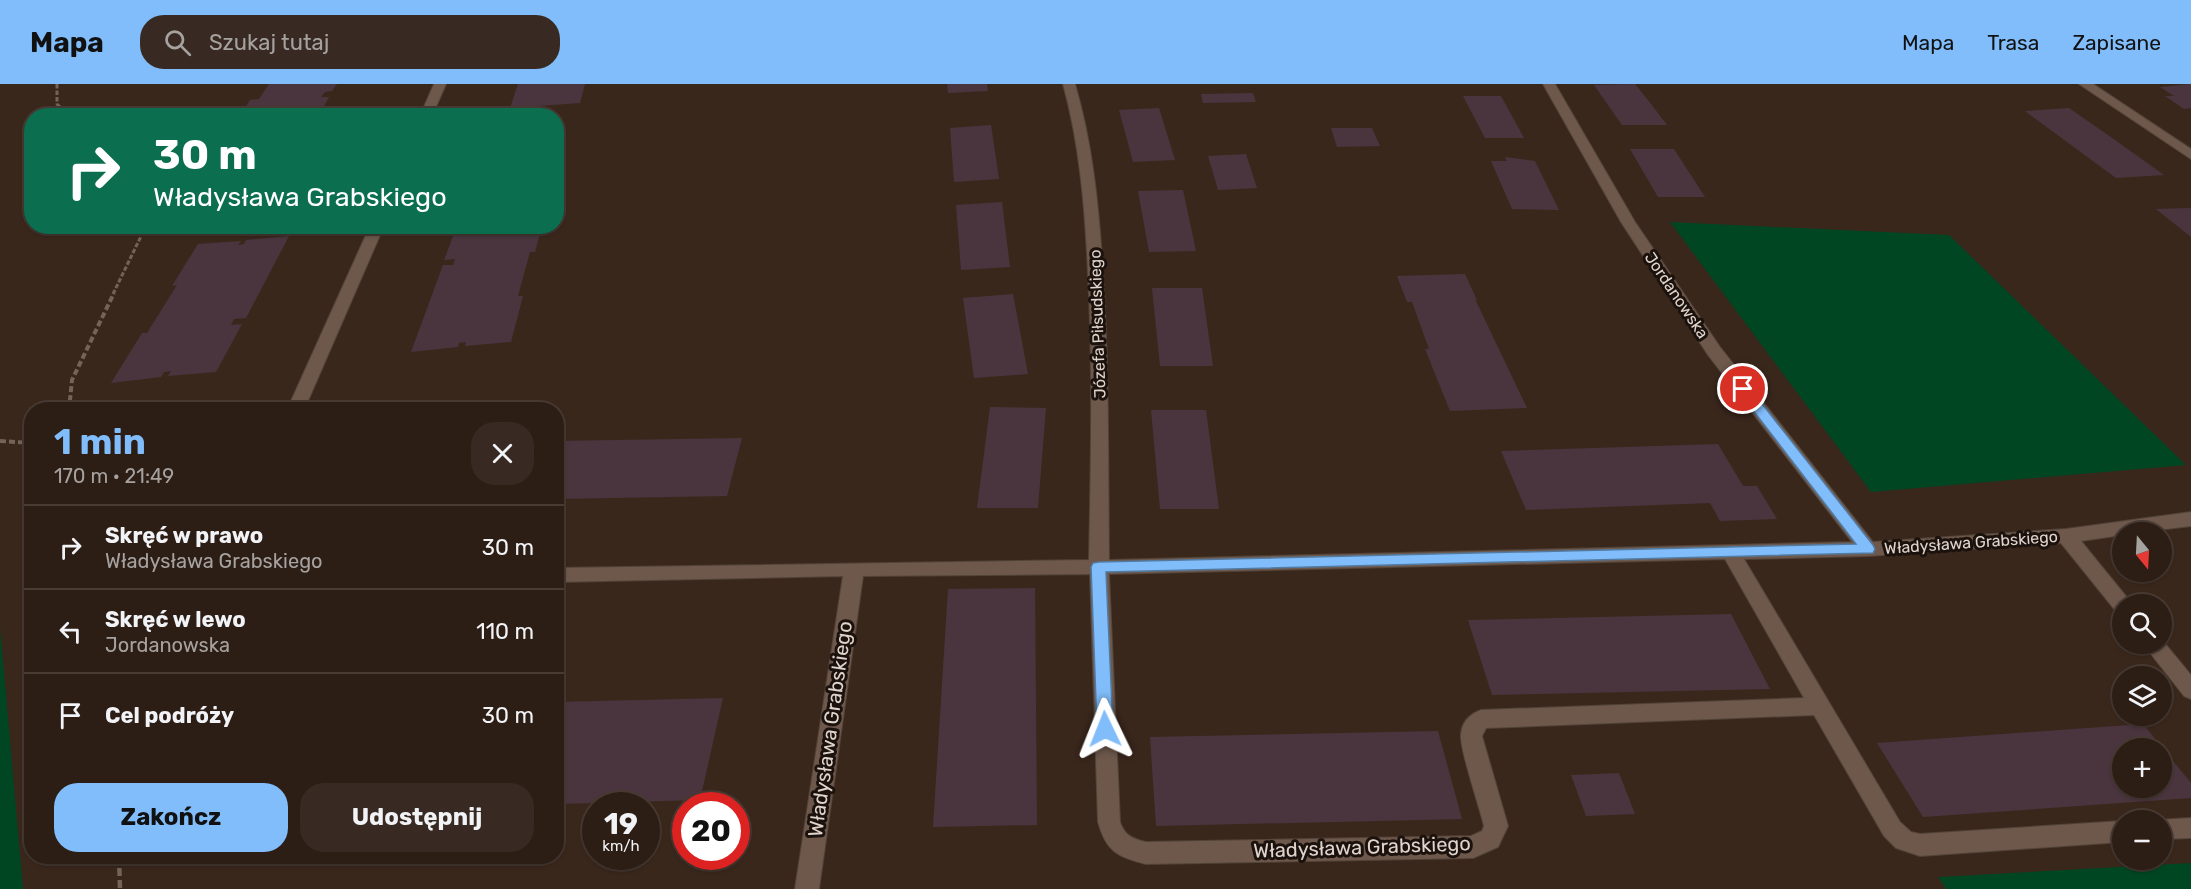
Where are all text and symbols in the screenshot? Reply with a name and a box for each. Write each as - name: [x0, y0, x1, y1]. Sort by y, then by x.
- search box: [140, 15, 560, 69]
- text: Mapa: [30, 26, 104, 59]
- icon: search: [161, 26, 194, 59]
- text: Szukaj tutaj: [209, 29, 329, 56]
- text: Mapa: [1902, 30, 1954, 55]
- text: Trasa: [1987, 30, 2039, 55]
- text: Zapisane: [2072, 30, 2161, 55]
- text: 30 m: [153, 130, 257, 180]
- icon: right: [54, 132, 132, 210]
- text: Władysława Grabskiego: [153, 181, 447, 213]
- street label: Józefa Piłsudskiego: [1085, 249, 1110, 399]
- street label: Jordanowska: [1641, 249, 1712, 342]
- pin: [1717, 363, 1768, 414]
- icon: arrive: [1726, 372, 1759, 405]
- text: 1 min: [54, 420, 146, 463]
- button: close: [471, 422, 534, 485]
- text: 170 m · 21:49: [54, 464, 174, 488]
- text: Skręć w prawo: [105, 522, 263, 549]
- north arrow: [2112, 522, 2172, 582]
- map controls: [2112, 522, 2172, 870]
- street label: Władysława Grabskiego: [1884, 527, 2059, 558]
- icon: right: [54, 531, 87, 564]
- text: 30 m: [482, 534, 534, 561]
- text: Władysława Grabskiego: [105, 549, 323, 573]
- button: search: [2112, 594, 2172, 654]
- text: Skręć w lewo: [105, 606, 246, 633]
- icon: left: [54, 615, 87, 648]
- text: 110 m: [476, 618, 534, 645]
- street label: Władysława Grabskiego: [803, 620, 857, 838]
- text: Jordanowska: [105, 633, 230, 657]
- button: layers: [2112, 666, 2172, 726]
- position arrow: [1073, 697, 1137, 761]
- icon: arrive: [54, 699, 87, 732]
- text: Cel podróży: [105, 702, 234, 729]
- text: 30 m: [482, 702, 534, 729]
- button: +: [2112, 738, 2172, 798]
- button: Zakończ: [54, 783, 288, 852]
- button: Udostępnij: [300, 783, 534, 852]
- speed limit sign: 20: [672, 792, 750, 870]
- text: 19: [604, 806, 638, 842]
- button: −: [2112, 810, 2172, 870]
- street label: Władysława Grabskiego: [1253, 831, 1471, 863]
- text: km/h: [602, 837, 640, 855]

